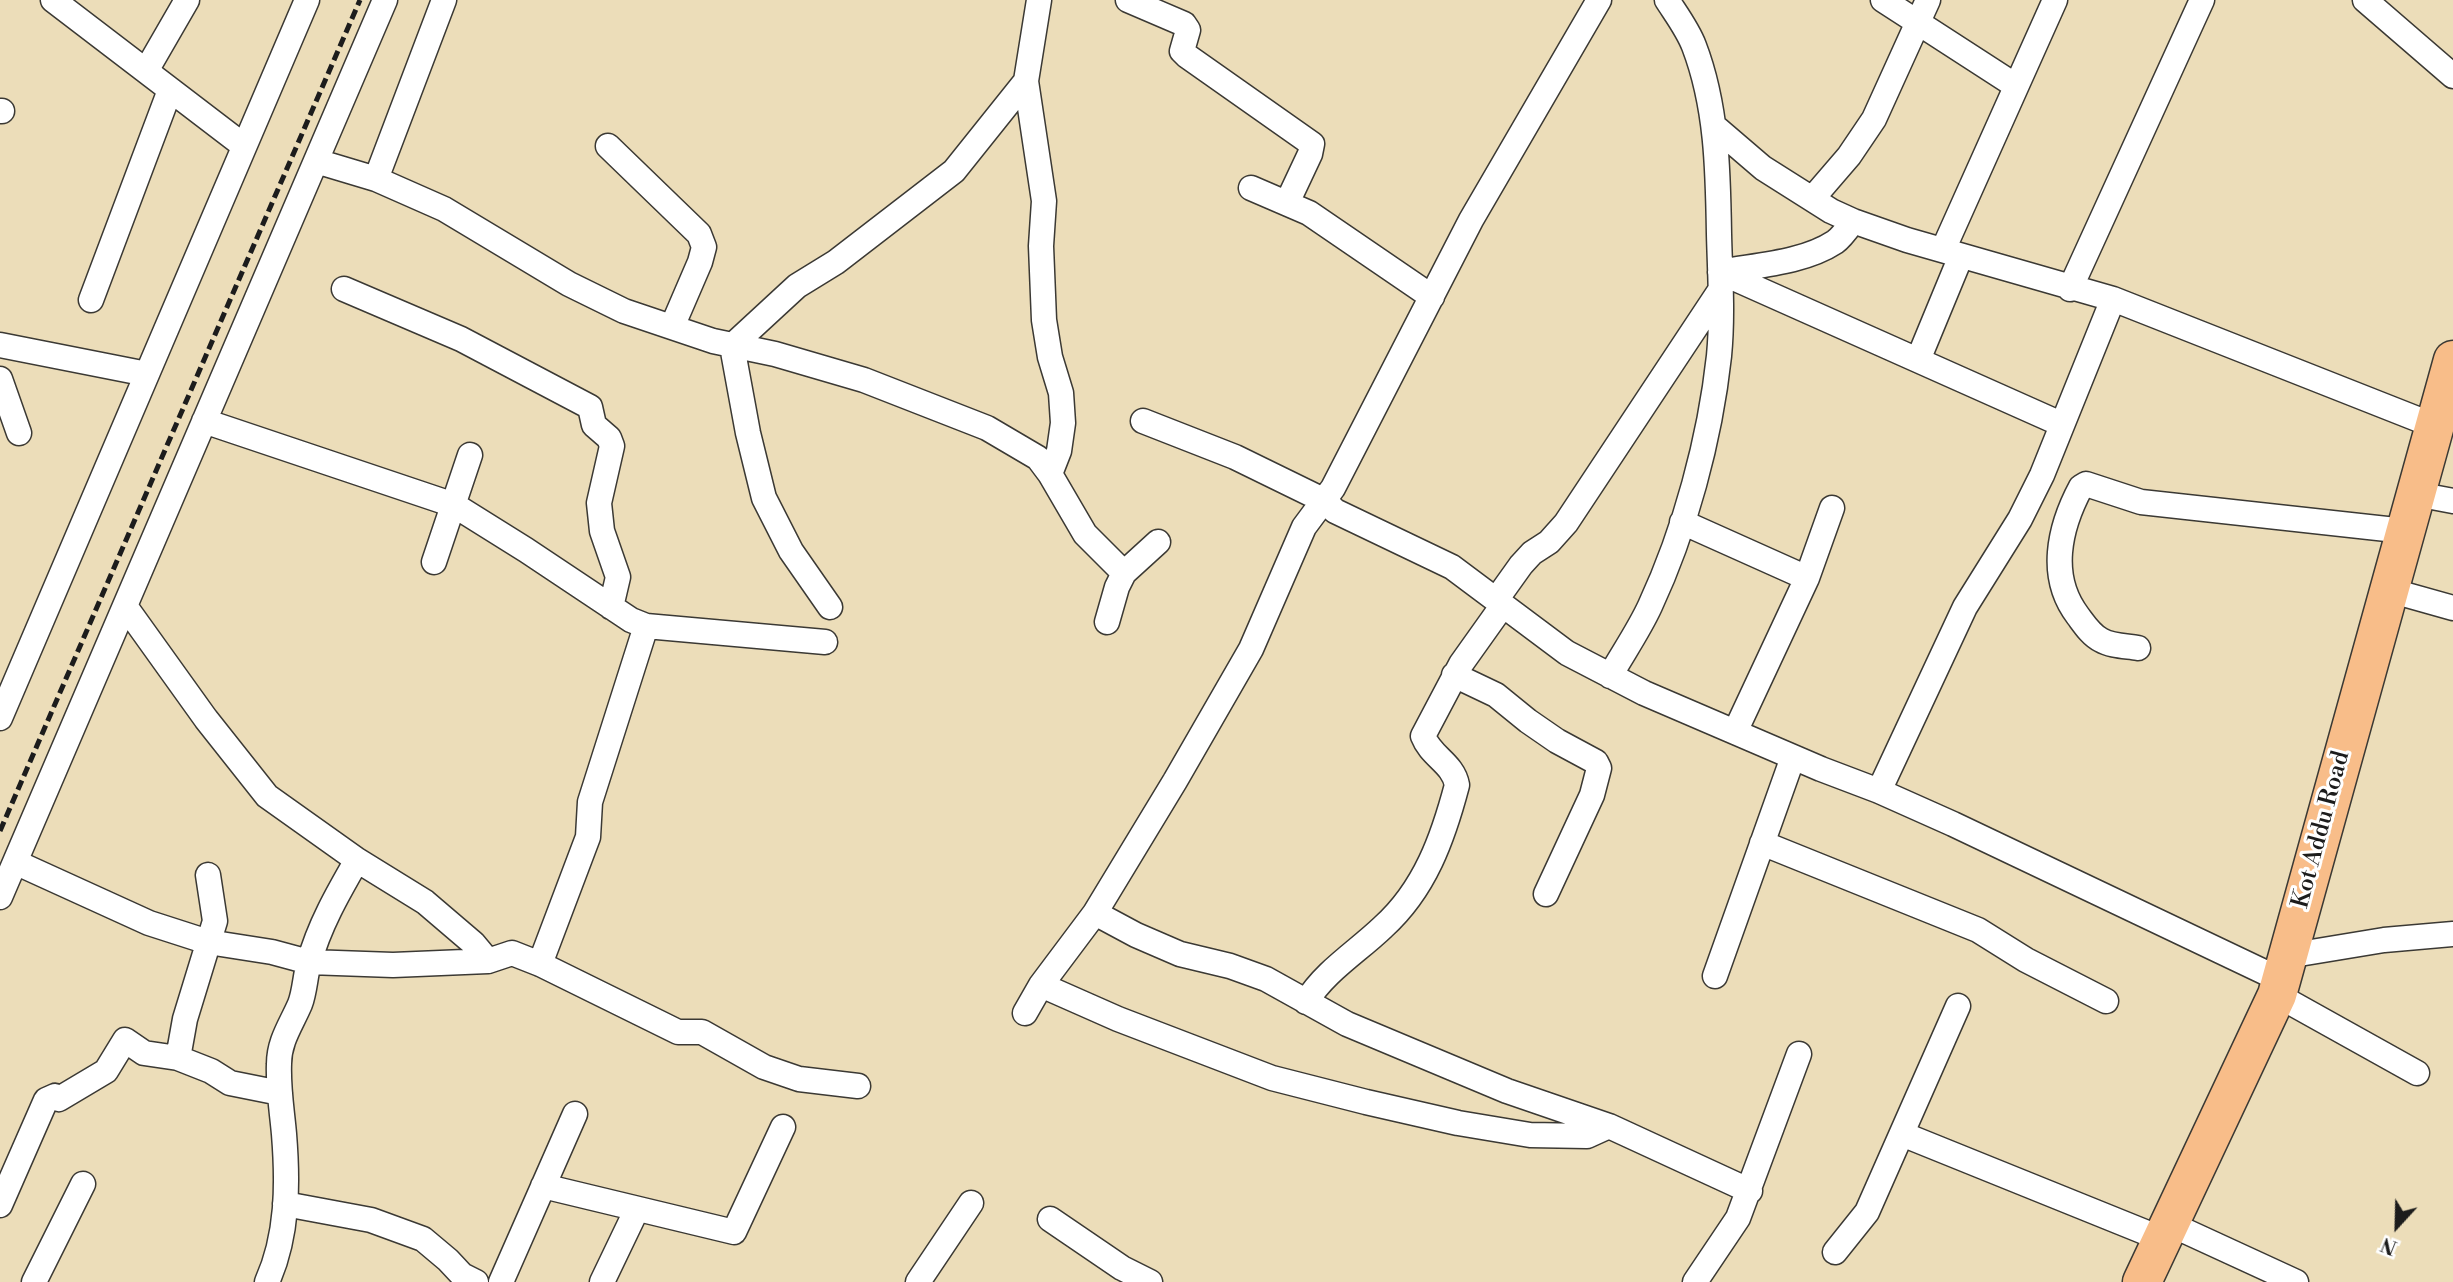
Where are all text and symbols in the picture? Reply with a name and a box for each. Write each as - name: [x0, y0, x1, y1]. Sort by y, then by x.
- street label: Kot Addu Road: [2287, 748, 2357, 912]
- north arrow: [2362, 1191, 2432, 1261]
- text: N: [2378, 1232, 2401, 1259]

